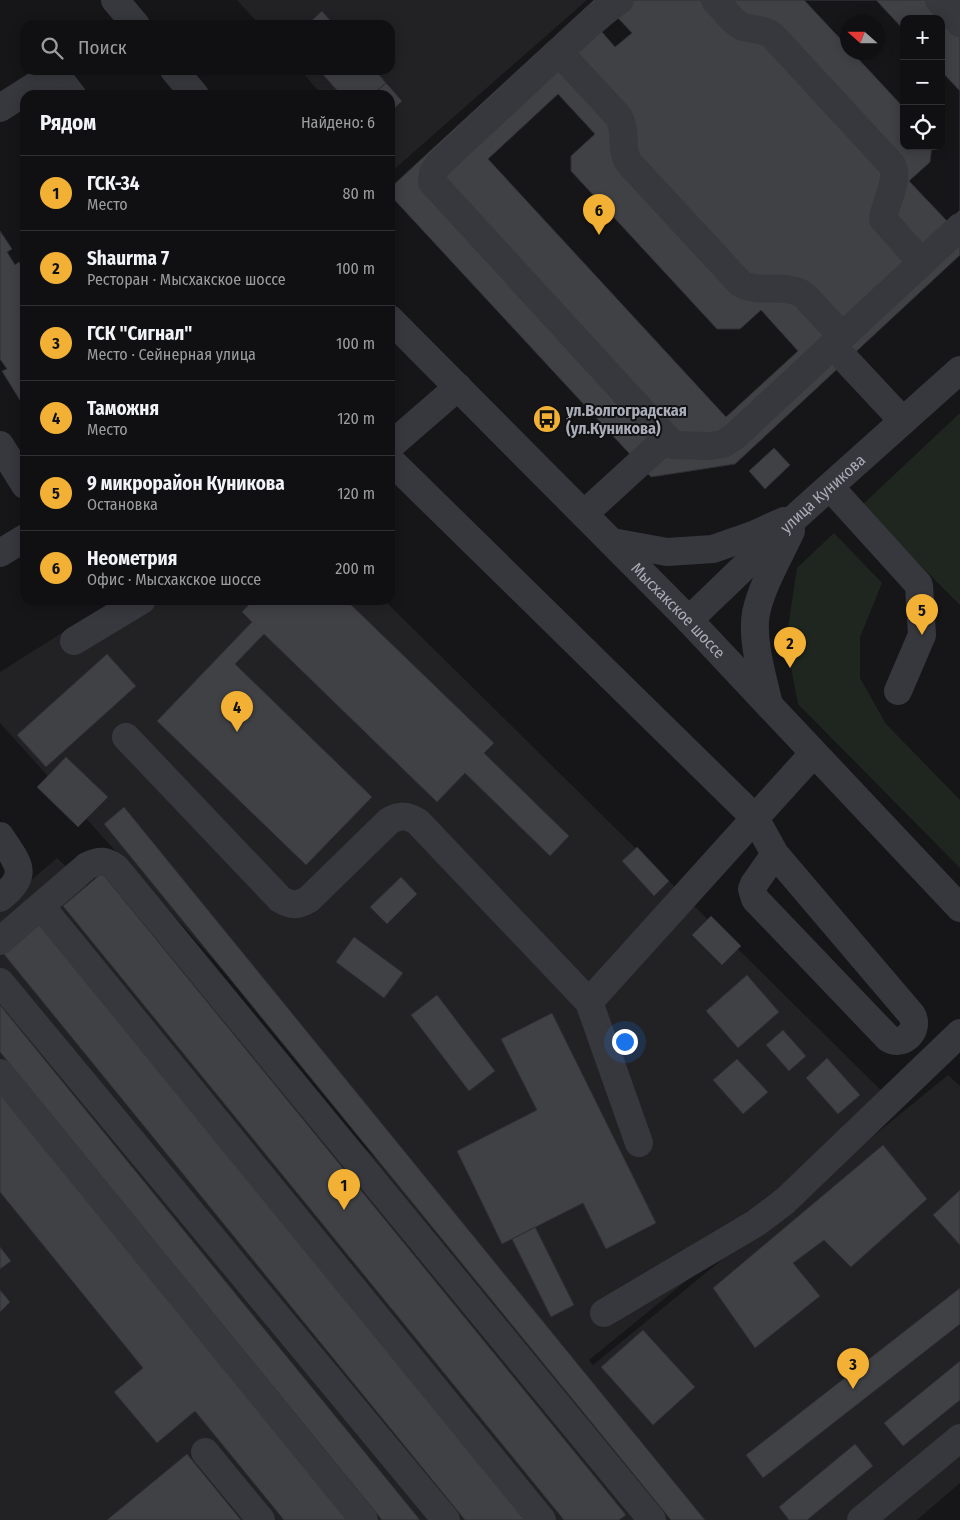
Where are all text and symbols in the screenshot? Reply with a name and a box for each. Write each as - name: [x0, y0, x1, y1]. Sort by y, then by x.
- north arrow: [840, 15, 885, 60]
- map controls: [900, 15, 945, 150]
- button: +: [900, 15, 945, 60]
- search box: [20, 20, 395, 75]
- icon: search: [38, 34, 66, 62]
- text: Поиск: [78, 36, 127, 59]
- button: −: [900, 60, 945, 105]
- button: locate: [900, 105, 945, 150]
- text: Рядом: [40, 110, 96, 136]
- text: Найдено: 6: [301, 113, 375, 132]
- text: ГСК-34: [87, 172, 140, 195]
- text: 1: [53, 184, 59, 203]
- text: 80 m: [343, 184, 375, 203]
- pin: 6: [583, 194, 615, 235]
- text: Место: [87, 195, 128, 214]
- text: Shaurma 7: [87, 247, 169, 270]
- text: 2: [52, 259, 60, 278]
- text: 100 m: [336, 259, 375, 278]
- text: Ресторан · Мысхакское шоссе: [87, 270, 286, 289]
- text: ГСК "Сигнал": [87, 322, 192, 345]
- text: 3: [52, 334, 60, 353]
- text: 100 m: [336, 334, 375, 353]
- text: Место · Сейнерная улица: [87, 345, 256, 364]
- text: Таможня: [87, 397, 159, 420]
- place label: ул.Волгоградская (ул.Куникова): [565, 401, 687, 438]
- bus stop icon: ул.Волгоградская (ул.Куникова): [532, 404, 562, 434]
- text: 4: [52, 409, 60, 428]
- text: 120 m: [337, 409, 375, 428]
- text: Место: [87, 420, 128, 439]
- street label: улица Куникова: [776, 450, 869, 537]
- text: 9 микрорайон Куникова: [87, 472, 285, 495]
- text: 5: [52, 484, 60, 503]
- text: 120 m: [337, 484, 375, 503]
- text: Остановка: [87, 495, 158, 514]
- text: Неометрия: [87, 547, 177, 570]
- text: 6: [52, 559, 60, 578]
- text: 200 m: [335, 559, 375, 578]
- street label: Мысхакское шоссе: [627, 559, 729, 662]
- text: Офис · Мысхакское шоссе: [87, 570, 261, 589]
- pin: 5: [906, 594, 938, 635]
- pin: 2: [774, 627, 806, 668]
- pin: 4: [221, 691, 253, 732]
- your location: [612, 1029, 638, 1055]
- pin: 1: [328, 1169, 360, 1210]
- pin: 3: [837, 1348, 869, 1389]

